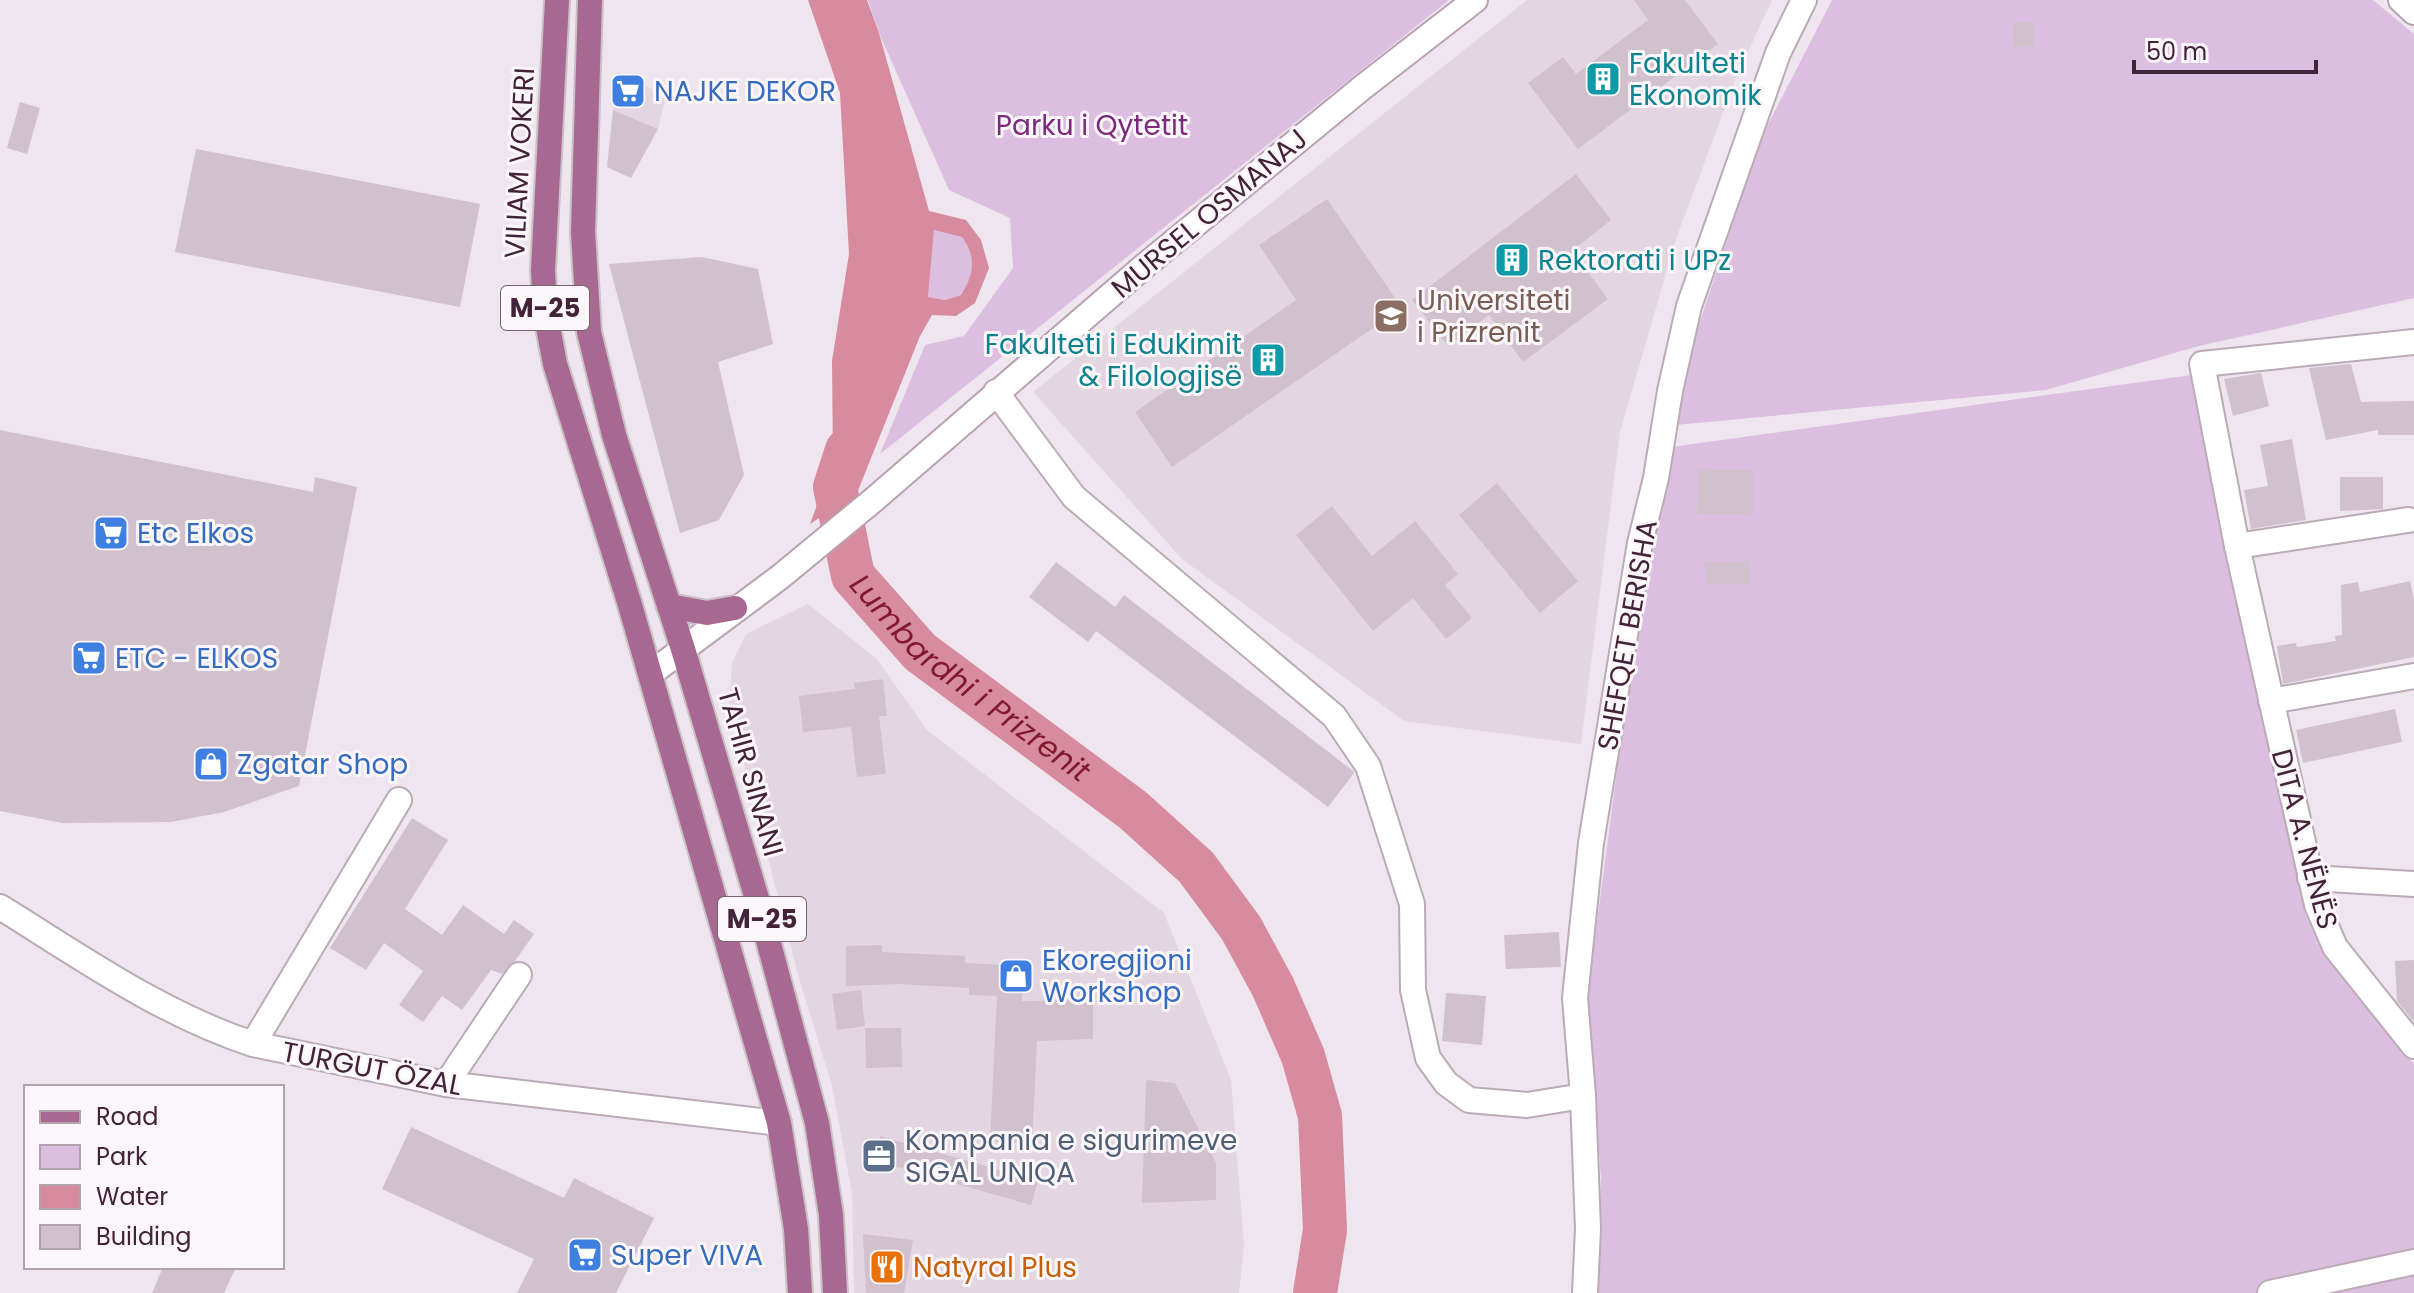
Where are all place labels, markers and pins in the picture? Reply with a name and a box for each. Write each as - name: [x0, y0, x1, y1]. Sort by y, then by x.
- place label: Fakulteti Ekonomik: [1629, 44, 1762, 115]
- building icon: Fakulteti Ekonomik: [1584, 60, 1622, 98]
- supermarket icon: NAJKE DEKOR: [609, 72, 647, 110]
- place label: NAJKE DEKOR: [654, 72, 836, 111]
- building icon: Rektorati i UPz: [1493, 241, 1531, 279]
- place label: Rektorati i UPz: [1538, 241, 1731, 280]
- place label: Universiteti i Prizrenit: [1417, 281, 1570, 352]
- school or university icon: Universiteti i Prizrenit: [1372, 297, 1410, 335]
- place label: Fakulteti i Edukimit & Filologjisë: [985, 325, 1242, 396]
- building icon: Fakulteti i Edukimit & Filologjisë: [1249, 341, 1287, 379]
- supermarket icon: Etc Elkos: [92, 514, 130, 552]
- place label: Etc Elkos: [137, 514, 254, 553]
- supermarket icon: ETC - ELKOS: [70, 639, 108, 677]
- place label: ETC - ELKOS: [115, 639, 278, 678]
- shop icon: Zgatar Shop: [192, 745, 230, 783]
- place label: Zgatar Shop: [237, 745, 408, 784]
- place label: Ekoregjioni Workshop: [1042, 941, 1192, 1012]
- shop icon: Ekoregjioni Workshop: [997, 957, 1035, 995]
- place label: Kompania e sigurimeve SIGAL UNIQA: [905, 1121, 1237, 1192]
- office icon: Kompania e sigurimeve SIGAL UNIQA: [860, 1137, 898, 1175]
- supermarket icon: Super VIVA: [566, 1236, 604, 1274]
- place label: Super VIVA: [611, 1236, 763, 1275]
- restaurant icon: Natyral Plus: [868, 1248, 906, 1286]
- place label: Natyral Plus: [913, 1248, 1077, 1287]

